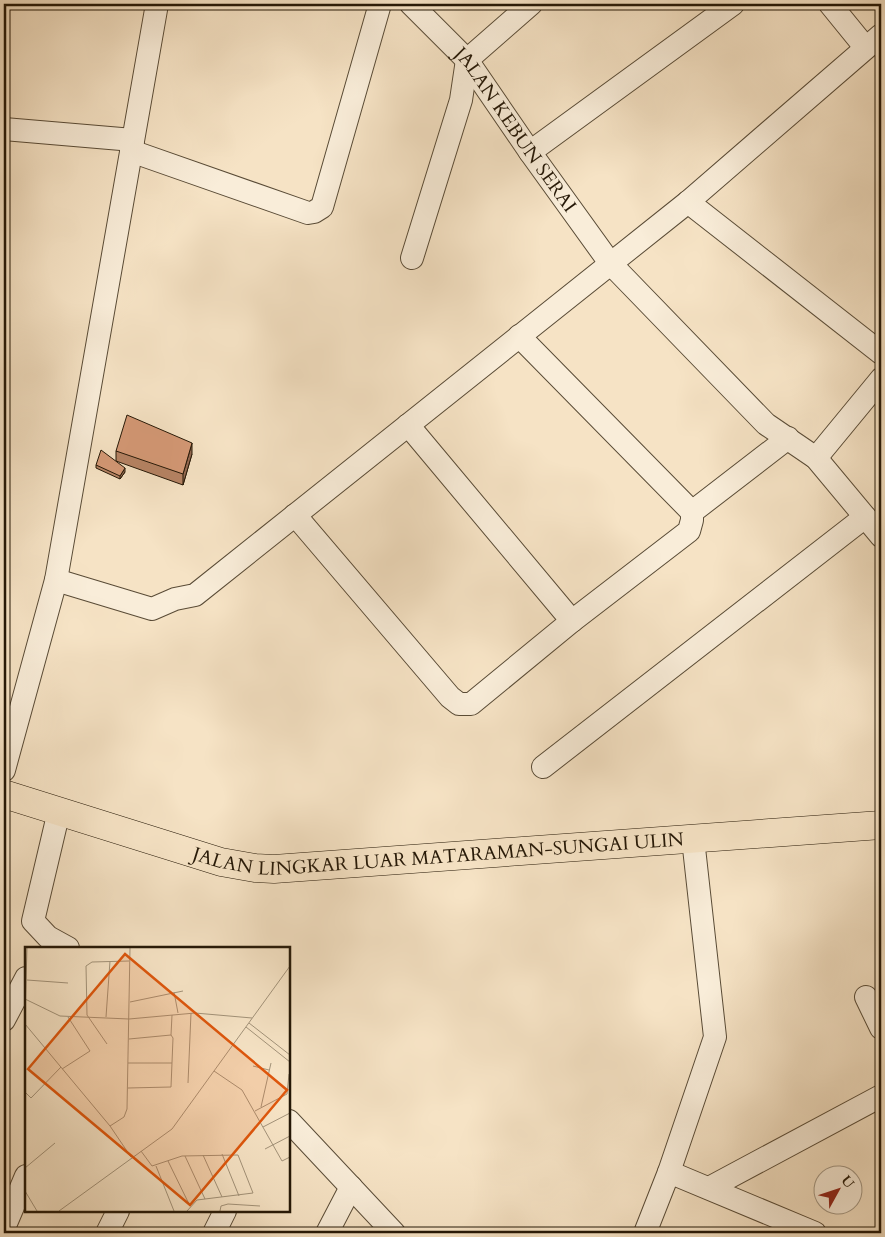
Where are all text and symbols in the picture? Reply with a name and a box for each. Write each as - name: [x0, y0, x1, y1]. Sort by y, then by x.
- street label: JALAN KEBUN SERAI: [446, 39, 582, 218]
- street label: JALAN LINGKAR LUAR MATARAMAN-SUNGAI ULIN: [187, 826, 685, 882]
- inset map: [25, 947, 290, 1212]
- north arrow: [812, 1164, 862, 1214]
- text: U: [837, 1171, 859, 1193]

